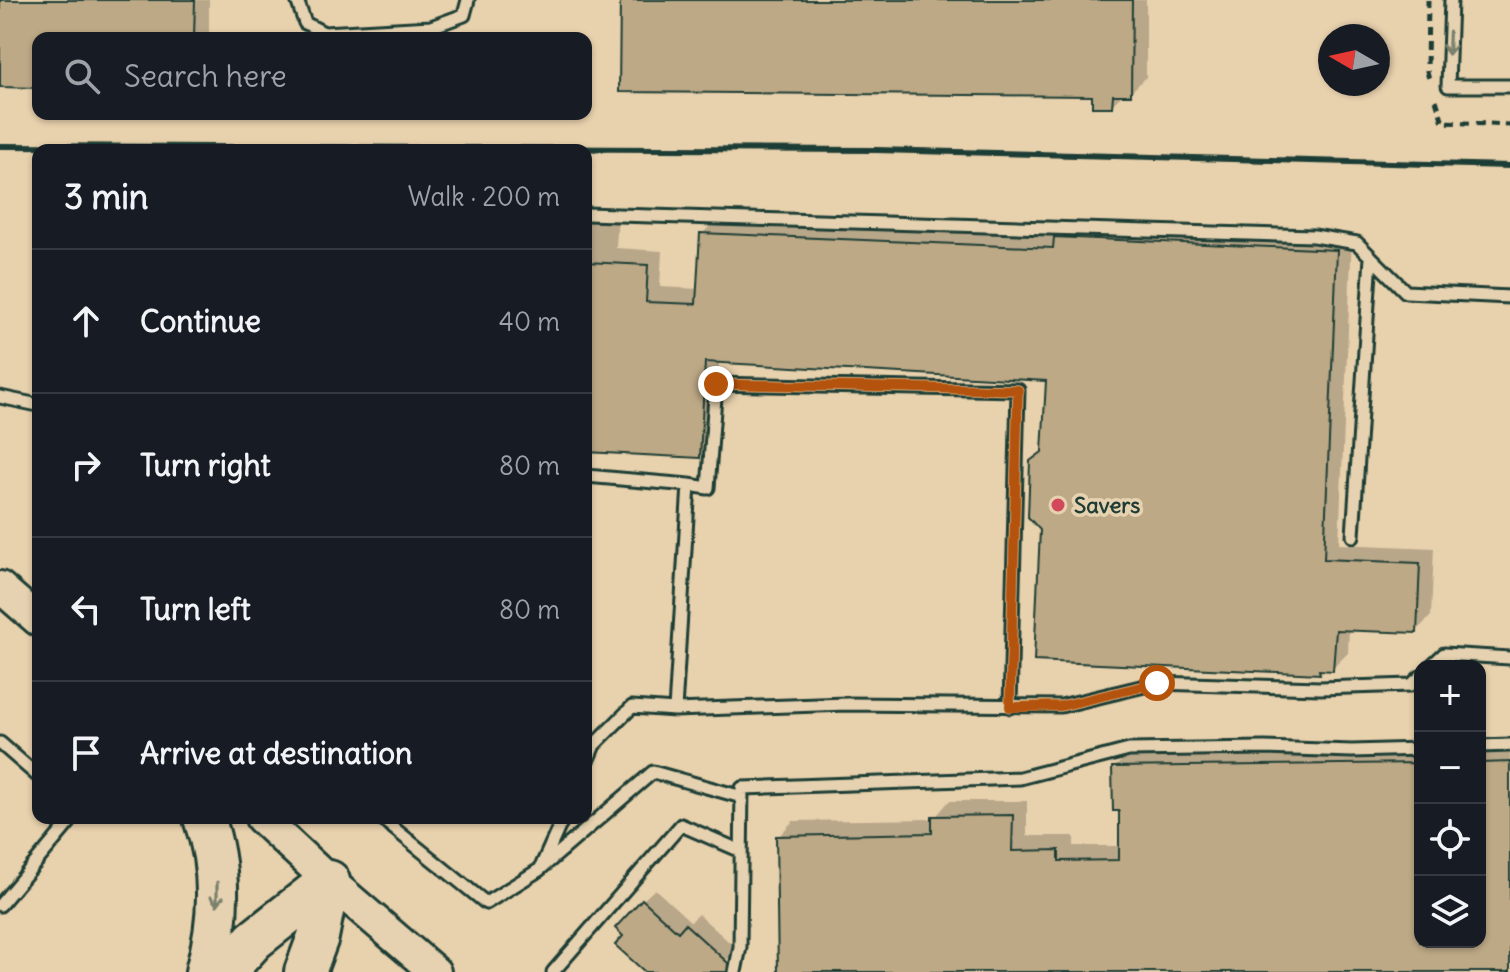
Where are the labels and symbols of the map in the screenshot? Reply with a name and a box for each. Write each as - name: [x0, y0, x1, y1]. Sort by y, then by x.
- north arrow: [1318, 24, 1390, 96]
- one-way arrow: [1442, 29, 1457, 56]
- route end: [698, 366, 734, 402]
- place label: Savers: [1074, 491, 1140, 519]
- marker: Savers: [1049, 496, 1067, 514]
- route start: [1139, 665, 1175, 701]
- one-way arrow: [209, 880, 225, 907]

